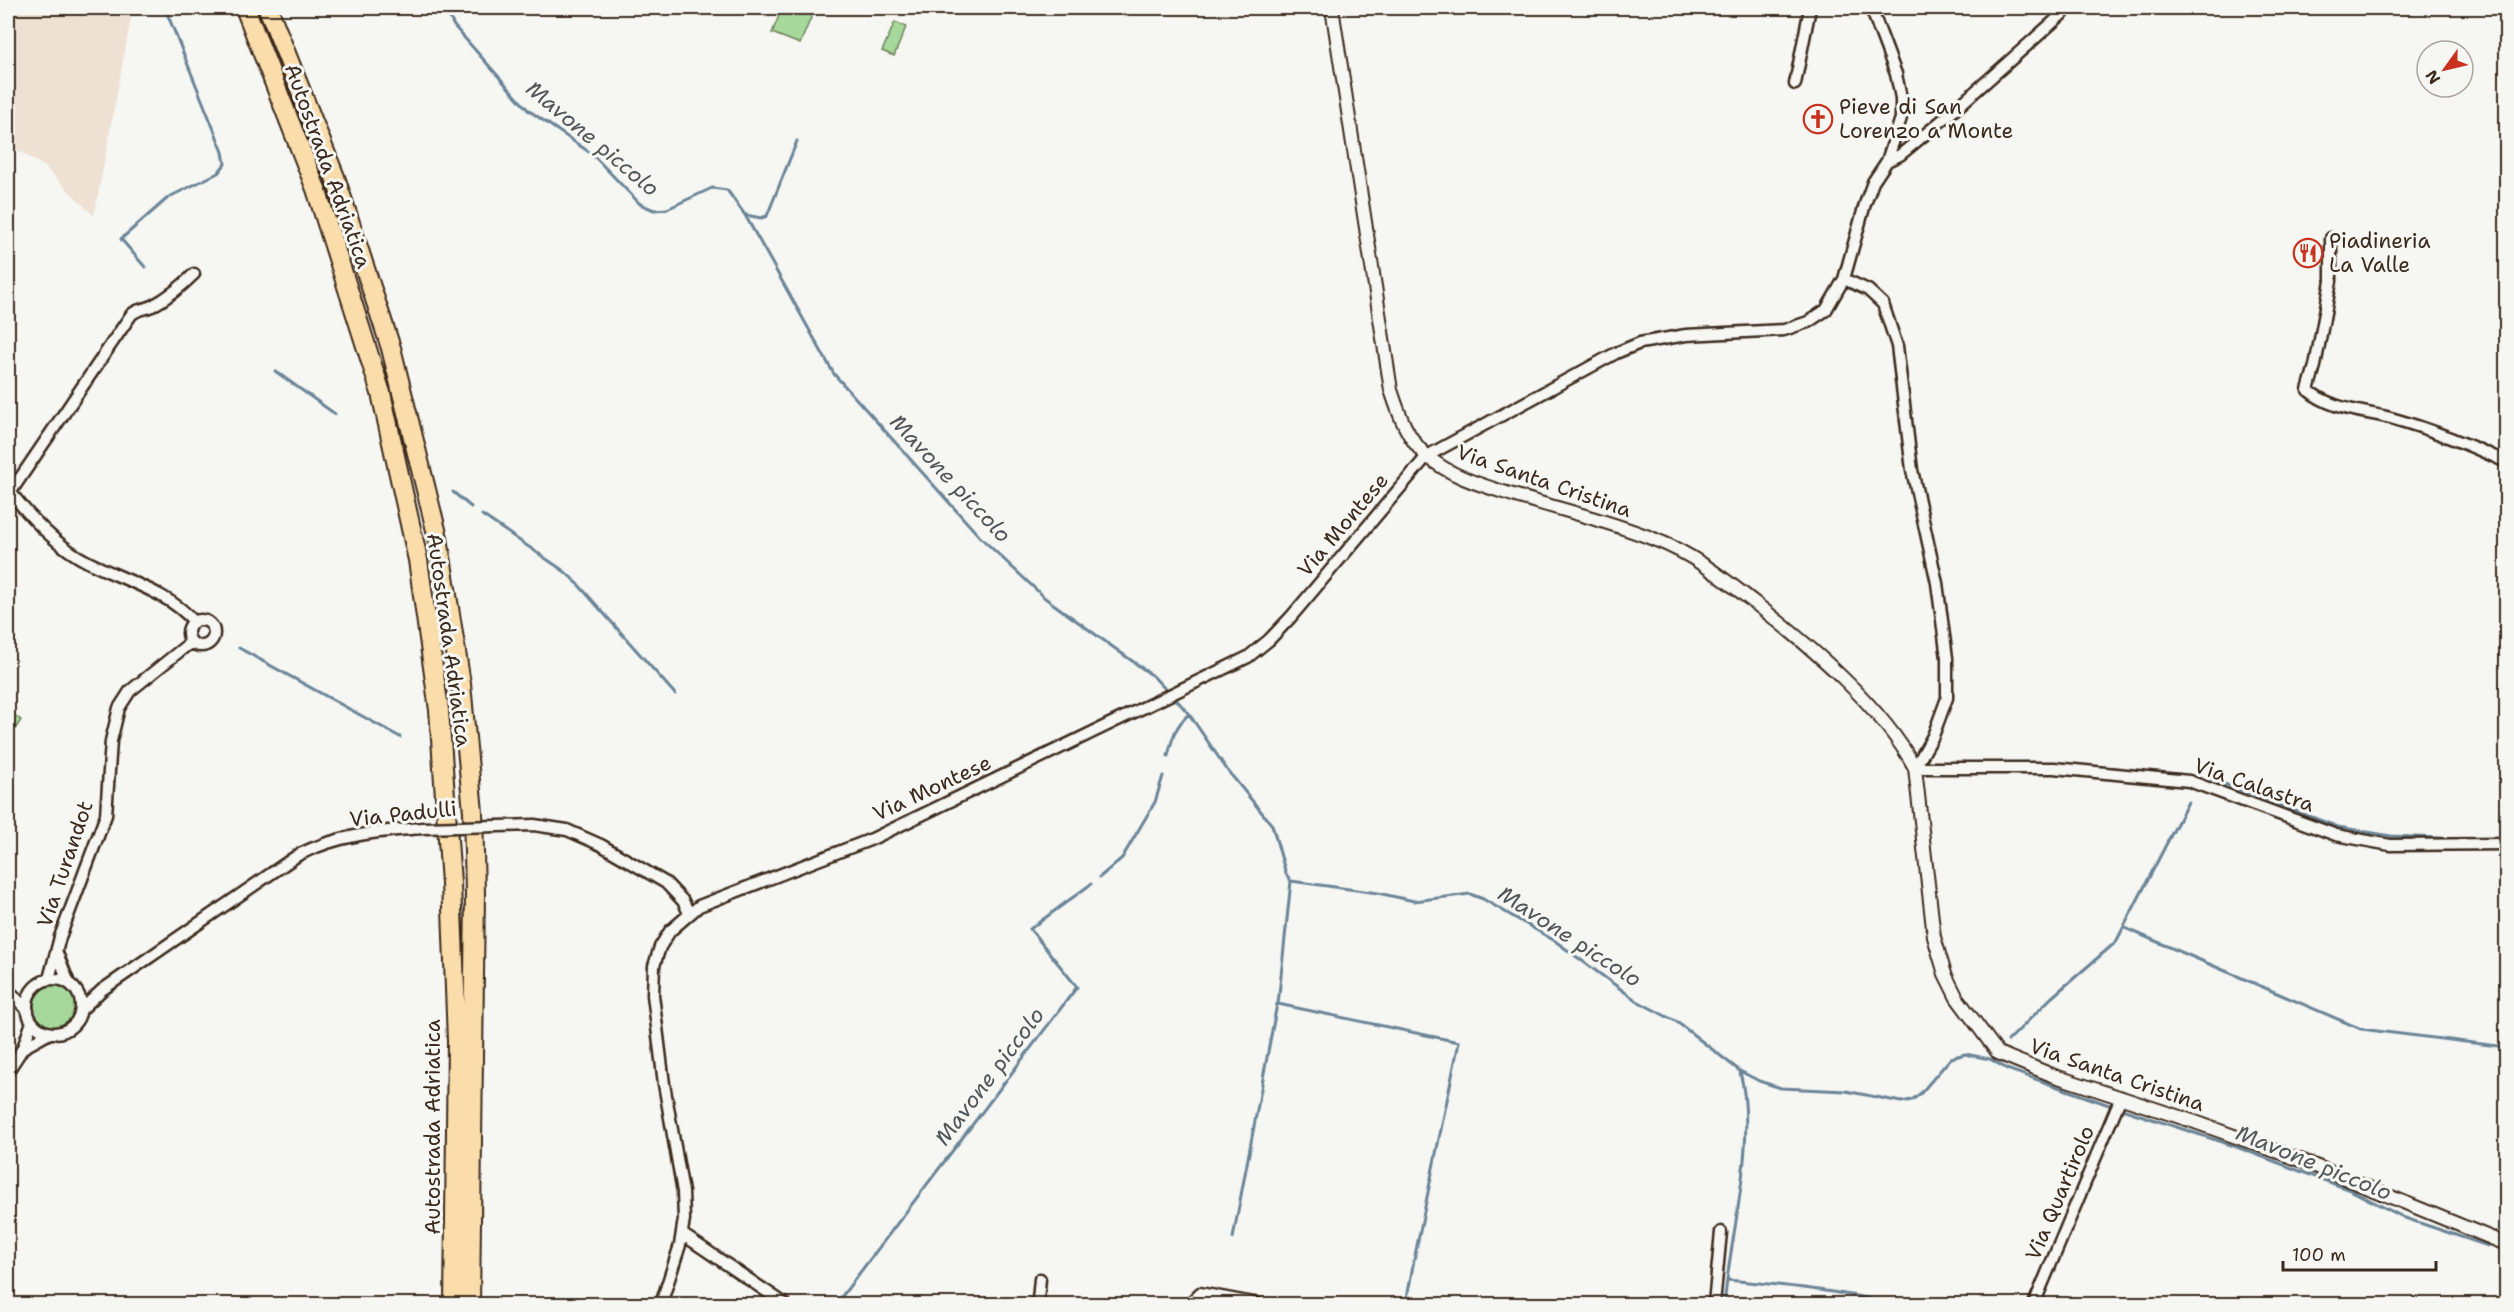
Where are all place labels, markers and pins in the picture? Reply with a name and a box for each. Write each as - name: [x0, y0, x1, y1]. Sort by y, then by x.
- place label: Pieve di San Lorenzo a Monte: [1839, 93, 2013, 145]
- church icon: Pieve di San Lorenzo a Monte: [1802, 103, 1834, 135]
- place label: Piadineria La Valle: [2329, 227, 2431, 279]
- restaurant icon: Piadineria La Valle: [2292, 237, 2324, 269]

